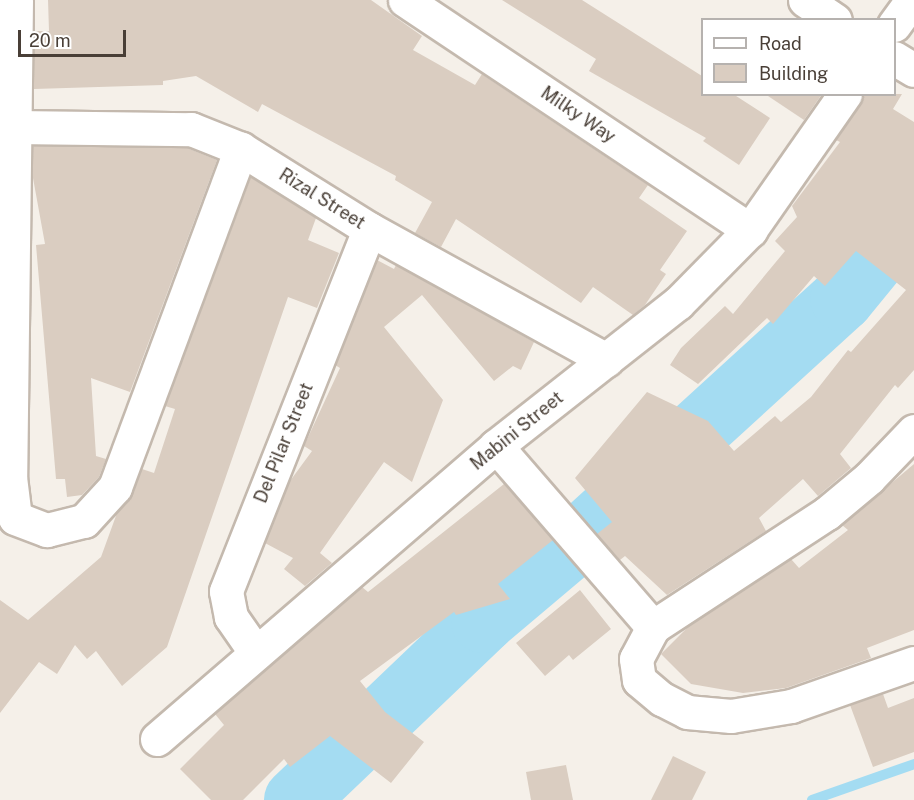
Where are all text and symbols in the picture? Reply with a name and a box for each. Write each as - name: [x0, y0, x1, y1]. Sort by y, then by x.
- scale bar: [21, 18, 129, 56]
- legend: [701, 18, 896, 96]
- text: 20 m: [29, 30, 71, 51]
- text: Road: [759, 33, 802, 54]
- text: Building: [759, 63, 828, 84]
- street label: Milky Way: [536, 82, 620, 148]
- street label: Rizal Street: [275, 164, 369, 234]
- street label: Del Pilar Street: [250, 380, 318, 506]
- street label: Mabini Street: [466, 387, 568, 475]

